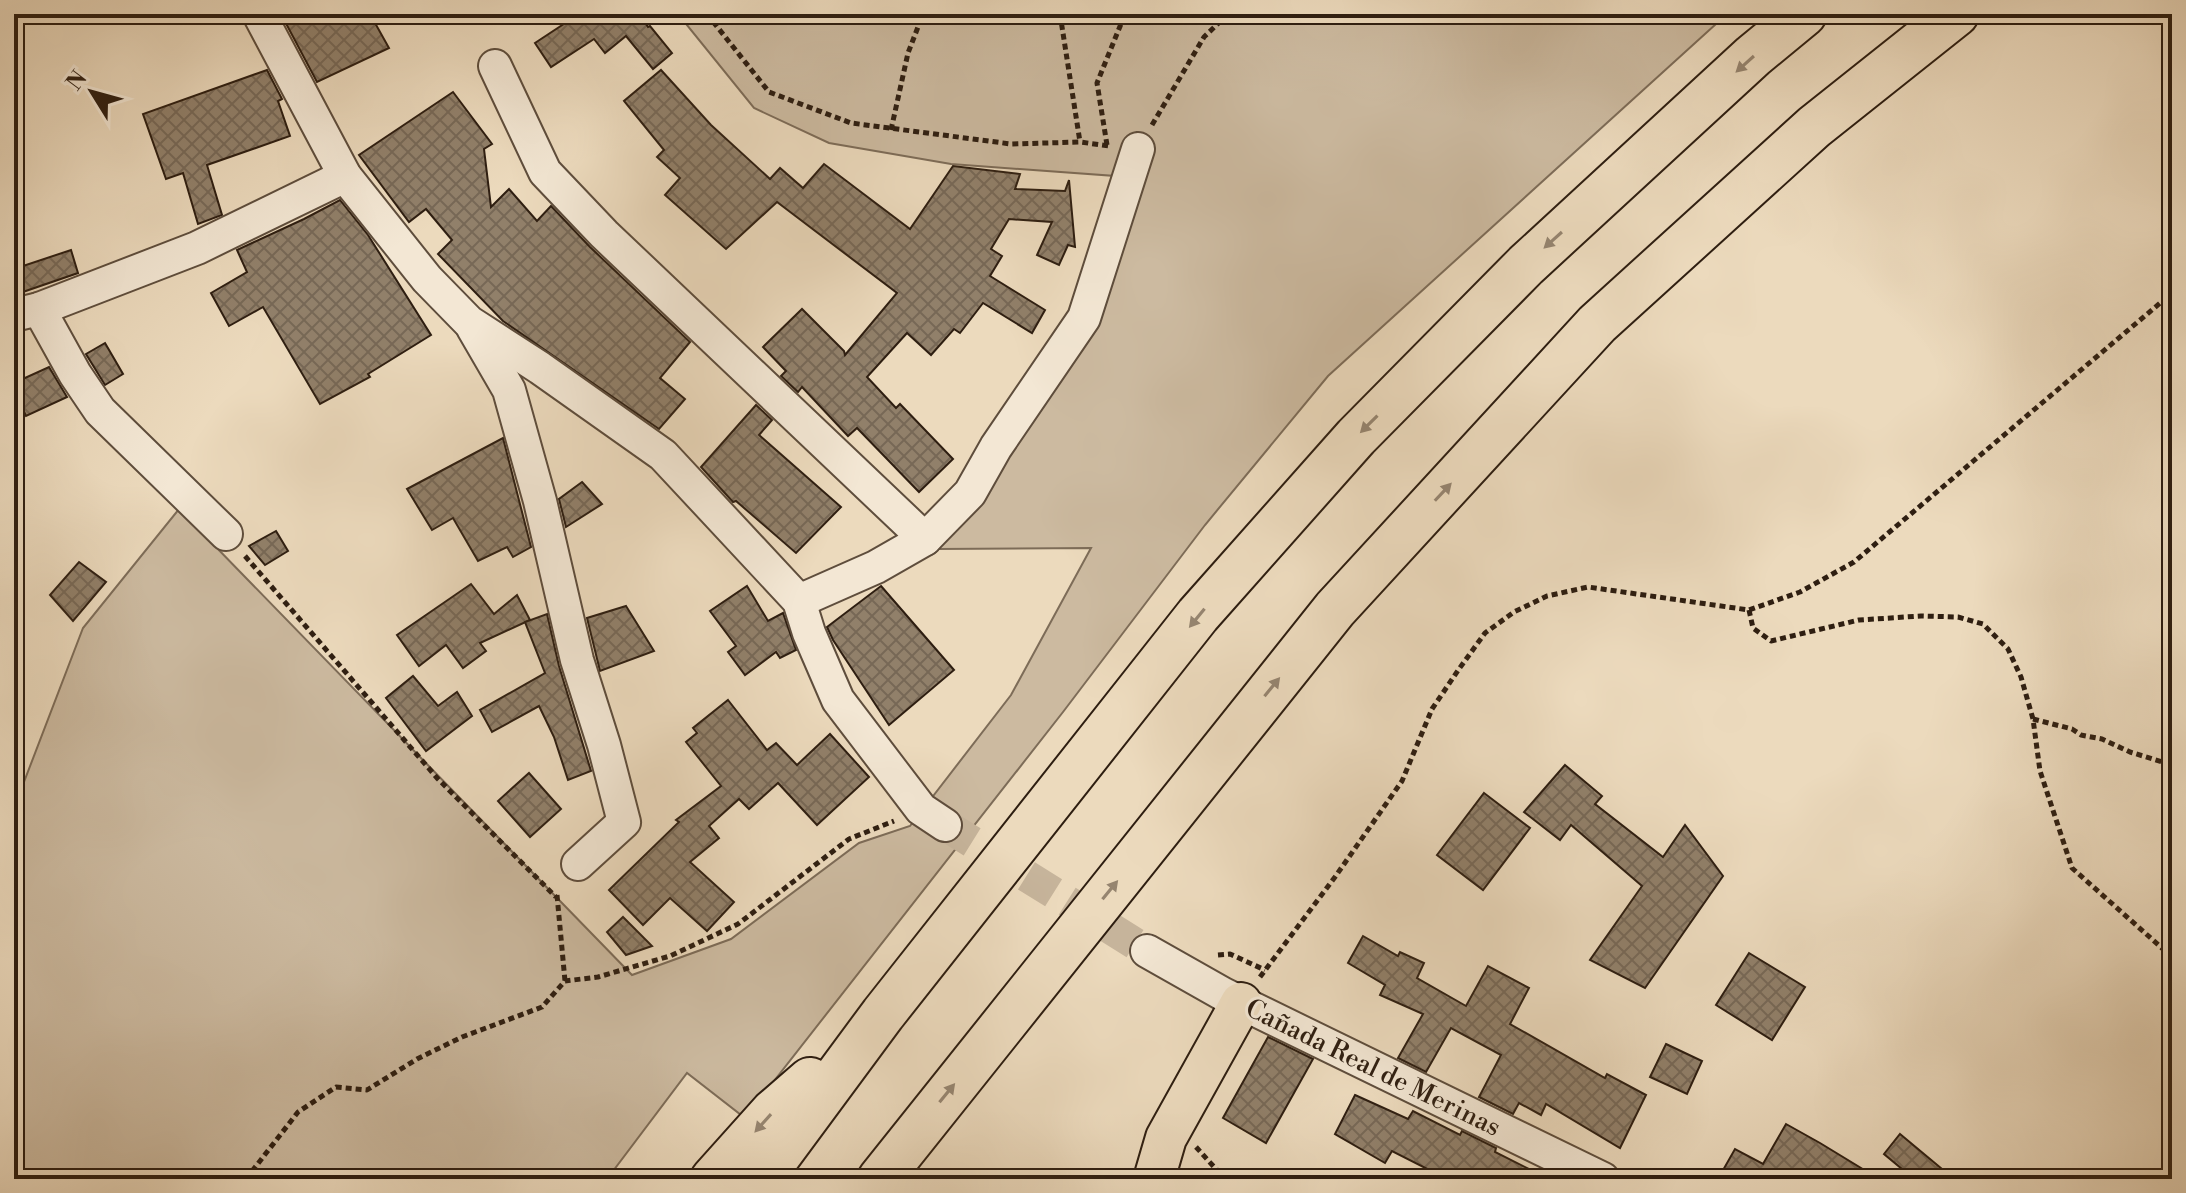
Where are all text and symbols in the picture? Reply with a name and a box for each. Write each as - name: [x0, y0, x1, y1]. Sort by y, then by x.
- north arrow: [52, 52, 132, 132]
- one-way arrow: [1735, 55, 1754, 73]
- text: N: [61, 65, 94, 96]
- one-way arrow: [1544, 230, 1563, 248]
- one-way arrow: [1360, 414, 1379, 432]
- one-way arrow: [1434, 482, 1452, 501]
- one-way arrow: [1189, 608, 1205, 628]
- one-way arrow: [1264, 677, 1281, 698]
- one-way arrow: [1101, 881, 1118, 901]
- street label: Cañada Real de Merinas: [1240, 992, 1506, 1144]
- one-way arrow: [939, 1083, 955, 1103]
- one-way arrow: [755, 1114, 773, 1133]

